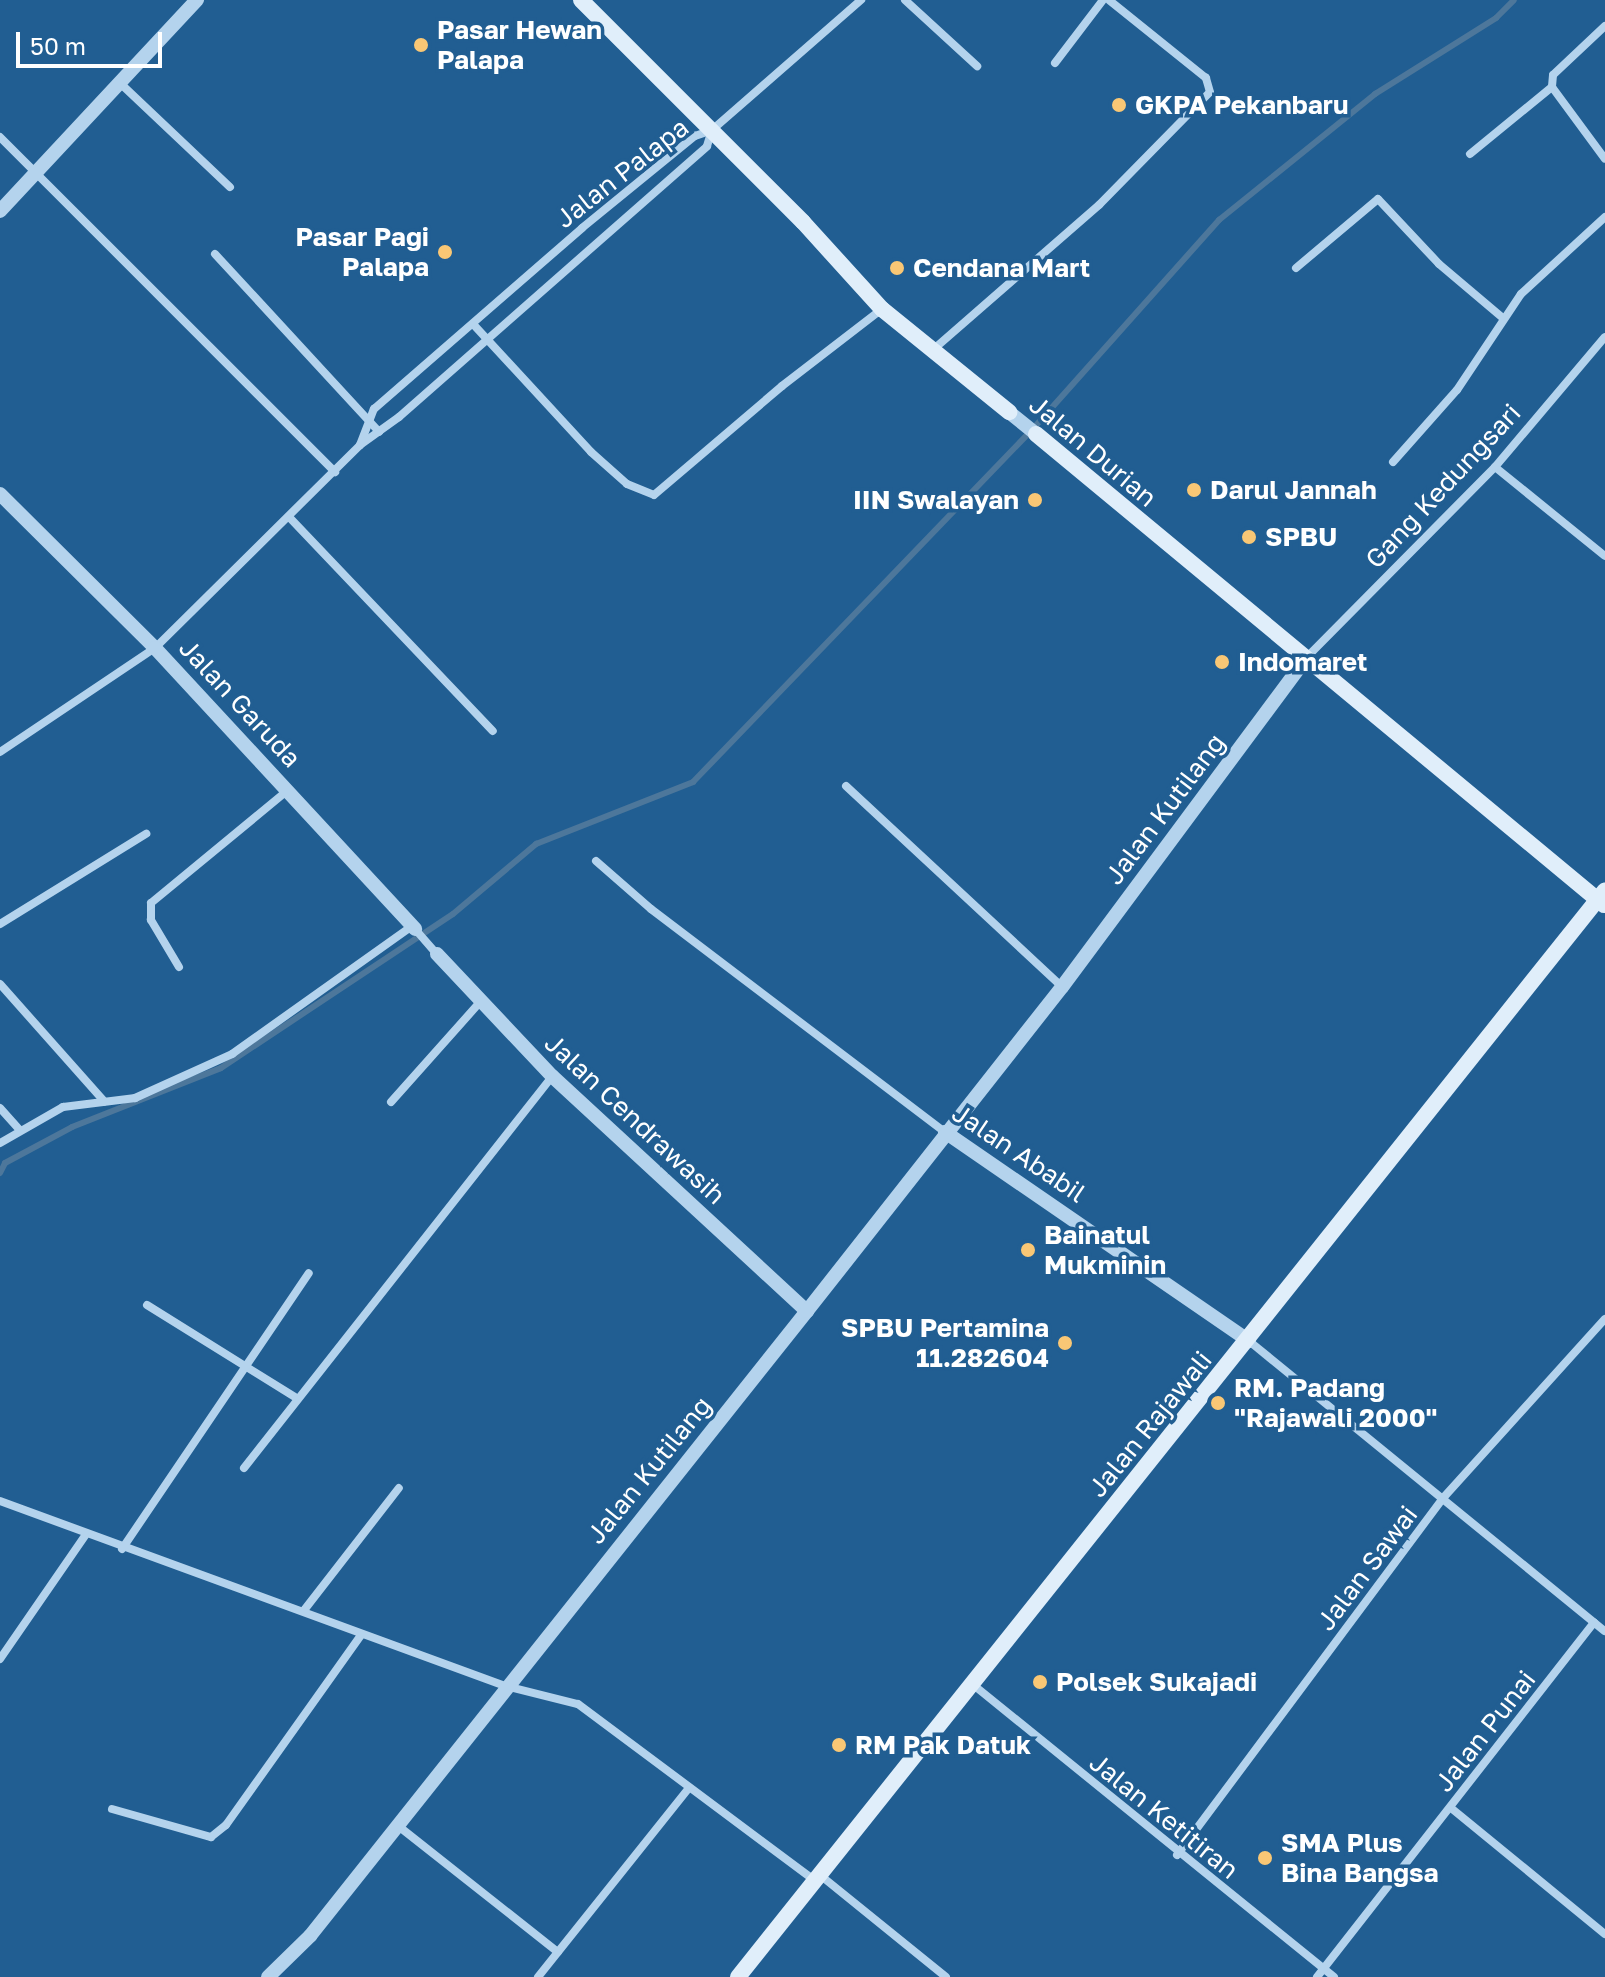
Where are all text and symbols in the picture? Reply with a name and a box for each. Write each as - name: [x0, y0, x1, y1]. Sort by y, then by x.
- place label: Pasar Hewan Palapa: [437, 14, 602, 76]
- scale bar: [20, 16, 166, 66]
- text: 50 m: [30, 31, 86, 60]
- marker: Pasar Hewan Palapa: [412, 36, 430, 54]
- place label: GKPA Pekanbaru: [1135, 89, 1348, 121]
- marker: GKPA Pekanbaru: [1110, 96, 1128, 114]
- street label: Jalan Palapa: [549, 112, 695, 234]
- place label: Pasar Pagi Palapa: [295, 221, 429, 282]
- marker: Pasar Pagi Palapa: [436, 243, 454, 261]
- place label: Cendana Mart: [913, 252, 1090, 284]
- marker: Cendana Mart: [888, 259, 906, 277]
- street label: Jalan Durian: [1023, 389, 1163, 513]
- street label: Gang Kedungsari: [1359, 397, 1527, 575]
- place label: Darul Jannah: [1210, 474, 1377, 506]
- marker: Darul Jannah: [1185, 481, 1203, 499]
- place label: IIN Swalayan: [853, 484, 1019, 516]
- marker: IIN Swalayan: [1026, 491, 1044, 509]
- place label: SPBU: [1265, 521, 1337, 553]
- marker: SPBU: [1240, 528, 1258, 546]
- street label: Jalan Garuda: [173, 632, 307, 774]
- place label: Indomaret: [1238, 646, 1367, 678]
- marker: Indomaret: [1213, 653, 1231, 671]
- street label: Jalan Kutilang: [1098, 728, 1232, 890]
- street label: Jalan Cendrawasih: [538, 1027, 732, 1211]
- street label: Jalan Ababil: [946, 1097, 1092, 1209]
- place label: Bainatul Mukminin: [1044, 1219, 1166, 1280]
- marker: Bainatul Mukminin: [1019, 1241, 1037, 1259]
- place label: SPBU Pertamina 11.282604: [841, 1312, 1049, 1374]
- marker: SPBU Pertamina 11.282604: [1056, 1334, 1074, 1352]
- street label: Jalan Rajawali: [1082, 1345, 1218, 1503]
- place label: RM. Padang "Rajawali 2000": [1234, 1372, 1438, 1434]
- street label: Jalan Kutilang: [580, 1390, 718, 1550]
- marker: RM. Padang "Rajawali 2000": [1209, 1394, 1227, 1412]
- street label: Jalan Sawai: [1310, 1500, 1424, 1636]
- street label: Jalan Punai: [1428, 1664, 1542, 1798]
- place label: Polsek Sukajadi: [1056, 1666, 1257, 1698]
- marker: Polsek Sukajadi: [1031, 1673, 1049, 1691]
- place label: RM Pak Datuk: [855, 1729, 1031, 1761]
- marker: RM Pak Datuk: [830, 1736, 848, 1754]
- street label: Jalan Ketitiran: [1083, 1746, 1245, 1886]
- place label: SMA Plus Bina Bangsa: [1281, 1827, 1439, 1888]
- marker: SMA Plus Bina Bangsa: [1256, 1849, 1274, 1867]

